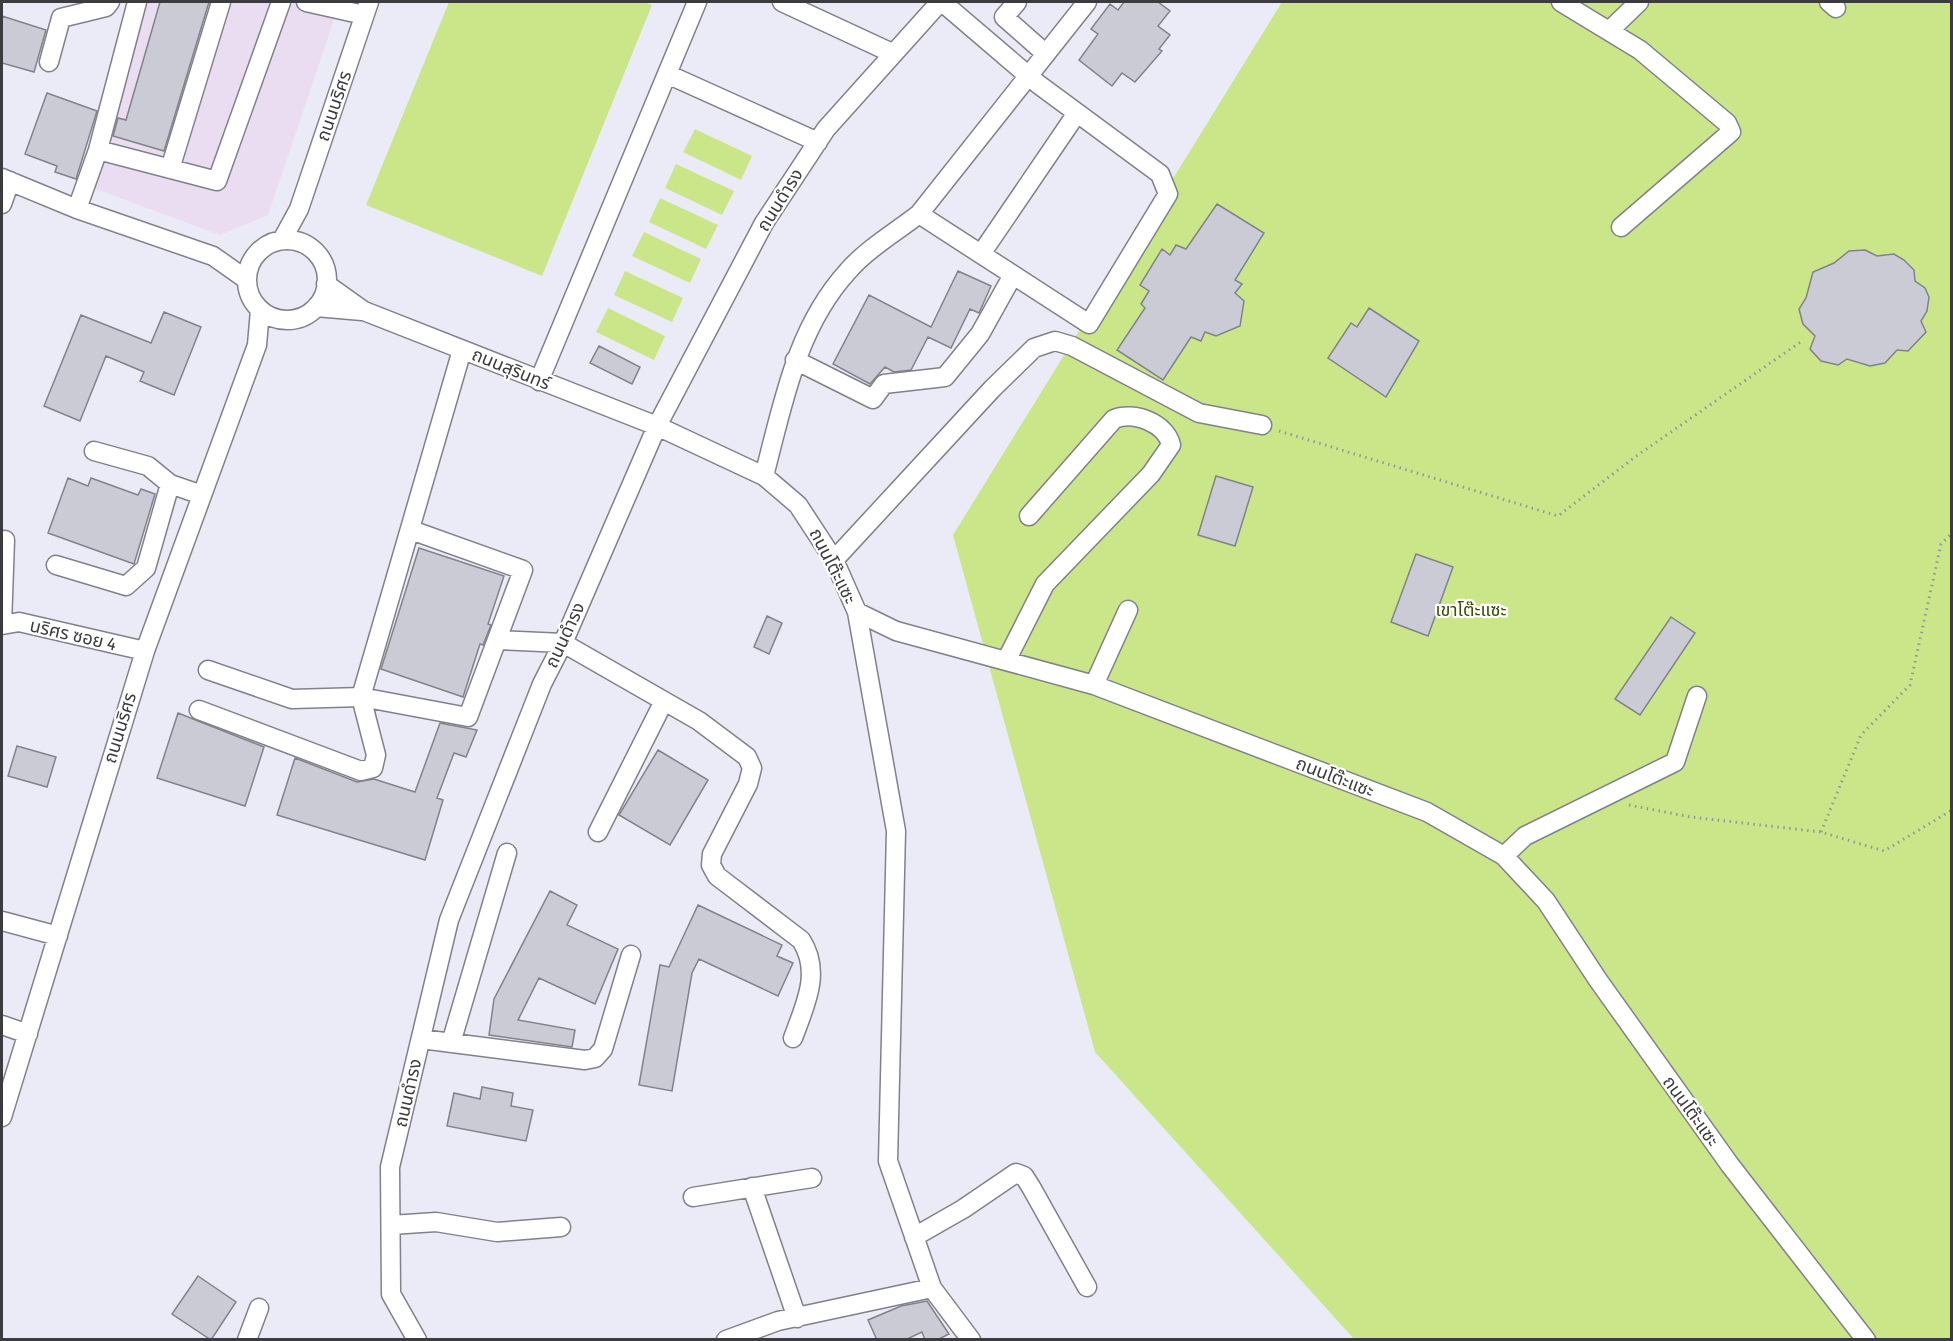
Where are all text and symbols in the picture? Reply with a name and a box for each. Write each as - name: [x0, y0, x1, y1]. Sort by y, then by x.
- street label: ถนนนริศร: [312, 68, 356, 144]
- street label: ถนนดำรง: [752, 165, 808, 235]
- street label: ถนนสุรินทร์: [469, 343, 554, 395]
- street label: ถนนโต๊ะแซะ: [805, 525, 861, 607]
- street label: ถนนดำรง: [540, 599, 590, 671]
- park label: เขาโต๊ะแซะ: [1435, 599, 1507, 621]
- street label: นริศร ซอย 4: [28, 614, 119, 656]
- street label: ถนนนริศร: [99, 690, 141, 766]
- street label: ถนนโต๊ะแซะ: [1293, 752, 1377, 802]
- street label: ถนนดำรง: [389, 1057, 427, 1129]
- street label: ถนนโต๊ะแซะ: [1658, 1071, 1724, 1151]

